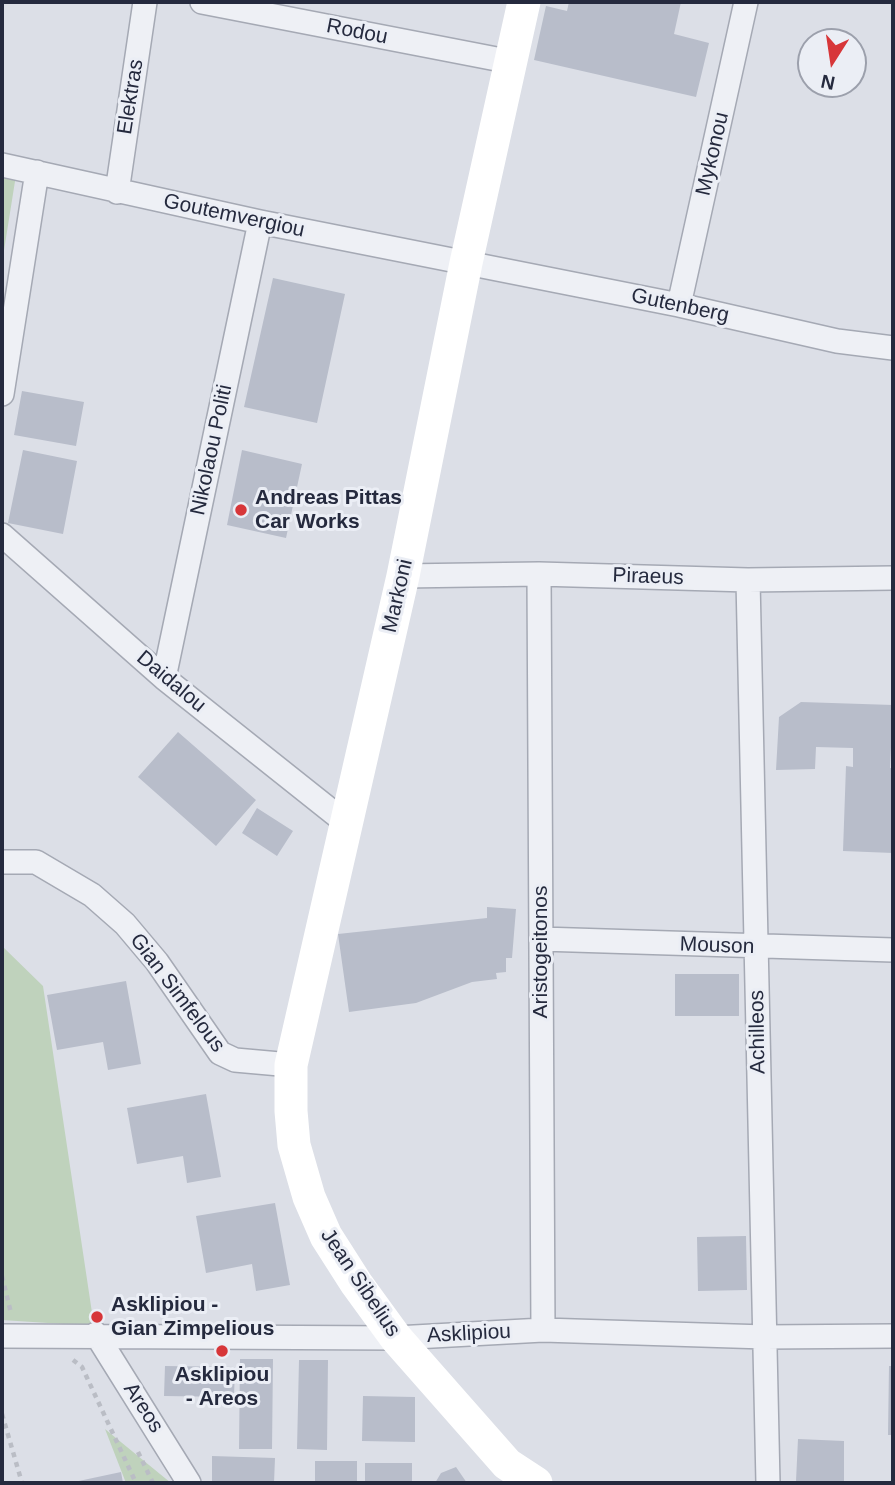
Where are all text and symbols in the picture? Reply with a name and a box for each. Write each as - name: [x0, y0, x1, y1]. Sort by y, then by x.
- street label: Rodou: [324, 14, 390, 50]
- north arrow: [797, 28, 867, 98]
- street label: Elektras: [113, 58, 149, 136]
- text: N: [819, 70, 837, 94]
- street label: Mykonou: [691, 110, 735, 198]
- street label: Goutemvergiou: [161, 189, 307, 243]
- street label: Gutenberg: [629, 283, 731, 329]
- street label: Nikolaou Politi: [186, 382, 238, 518]
- place label: Andreas Pittas Car Works: [255, 485, 402, 535]
- marker: Andreas Pittas Car Works: [233, 502, 249, 518]
- street label: Markoni: [377, 557, 419, 635]
- street label: Piraeus: [612, 563, 684, 591]
- street label: Daidalou: [131, 646, 211, 718]
- street label: Aristogeitonos: [528, 885, 554, 1019]
- street label: Gian Simfelous: [124, 929, 230, 1057]
- street label: Mouson: [679, 932, 755, 960]
- street label: Achilleos: [745, 990, 771, 1074]
- street label: Jean Sibelius: [315, 1224, 405, 1342]
- place label: Asklipiou - Gian Zimpelious: [111, 1292, 274, 1342]
- marker: Asklipiou - Gian Zimpelious: [89, 1309, 105, 1325]
- street label: Asklipiou: [426, 1319, 512, 1349]
- marker: Asklipiou - Areos: [214, 1343, 230, 1359]
- place label: Asklipiou - Areos: [175, 1362, 269, 1412]
- street label: Areos: [117, 1378, 169, 1438]

